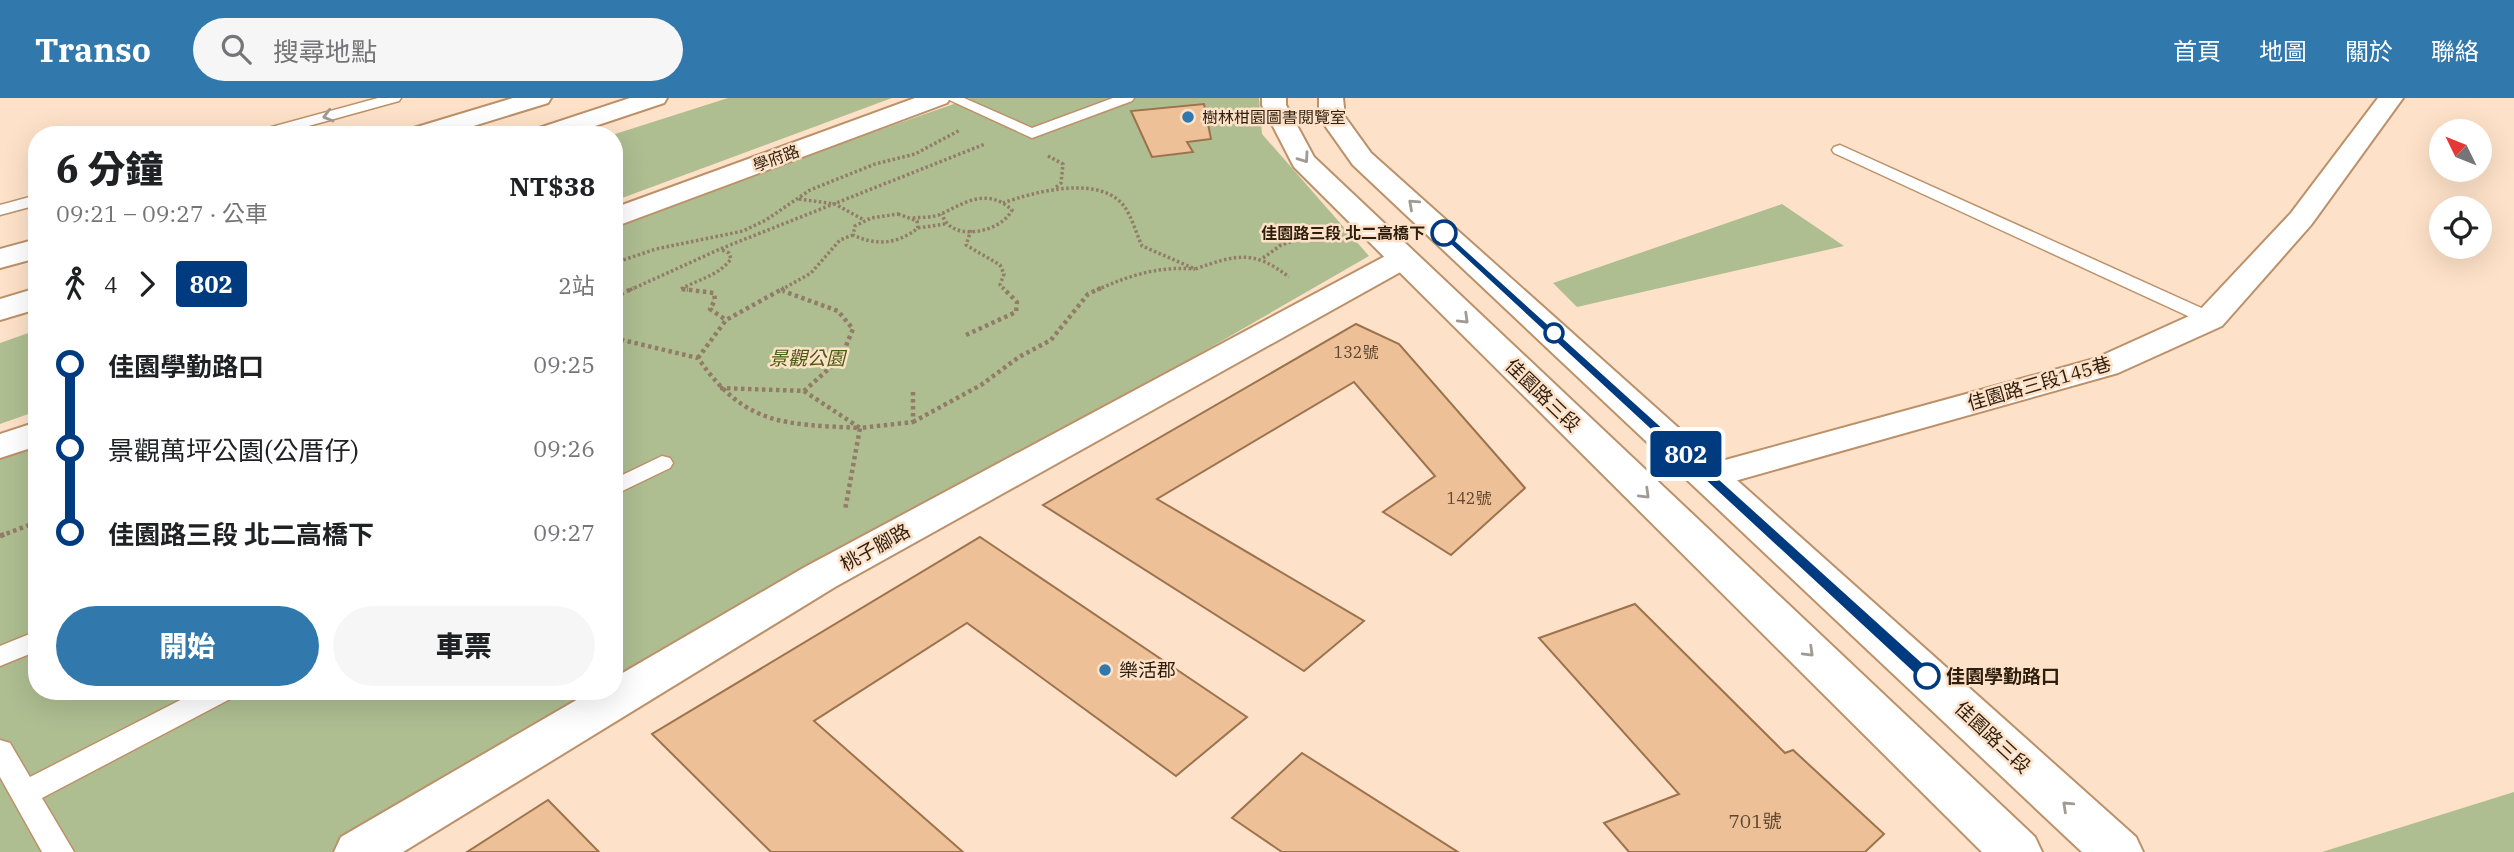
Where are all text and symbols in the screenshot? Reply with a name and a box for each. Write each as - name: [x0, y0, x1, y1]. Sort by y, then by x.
- search box: [193, 18, 683, 81]
- text: Transo: [35, 28, 151, 71]
- icon: search: [217, 30, 255, 68]
- text: 搜尋地點: [273, 34, 377, 68]
- text: 首頁: [2173, 35, 2221, 67]
- text: 地圖: [2259, 35, 2307, 67]
- text: 關於: [2345, 35, 2393, 67]
- text: 聯絡: [2431, 35, 2479, 67]
- place label: 樹林柑園圖書閱覽室: [1202, 107, 1346, 127]
- one-way arrow: [322, 108, 334, 122]
- marker: 樹林柑園圖書閱覽室: [1180, 109, 1196, 125]
- north arrow: [2429, 119, 2492, 182]
- map controls: [2429, 119, 2492, 259]
- street label: 學府路: [750, 140, 802, 176]
- text: 6 分鐘: [56, 144, 164, 193]
- one-way arrow: [1296, 150, 1308, 163]
- text: NT$38: [509, 169, 595, 203]
- button: locate: [2429, 196, 2492, 259]
- text: 09:21 – 09:27 · 公車: [56, 198, 268, 228]
- one-way arrow: [1408, 200, 1421, 213]
- marker: 佳園路三段 北二高橋下: [1431, 220, 1457, 246]
- place label: 佳園路三段 北二高橋下: [1261, 223, 1425, 243]
- icon: walk: [56, 265, 94, 303]
- icon: forward: [128, 265, 166, 303]
- text: 802: [190, 268, 233, 300]
- text: 4: [104, 269, 118, 299]
- text: 2站: [558, 270, 595, 300]
- one-way arrow: [1456, 311, 1469, 324]
- unlabelled marker: [1544, 323, 1564, 343]
- house number: 132號: [1334, 342, 1378, 362]
- park label: 景觀公園: [769, 346, 848, 370]
- text: 佳園學勤路口: [108, 349, 264, 383]
- text: 09:25: [533, 349, 595, 379]
- street label: 佳園路三段145巷: [1964, 351, 2114, 415]
- street label: 佳園路三段: [1500, 353, 1586, 437]
- line badge: 802: [1646, 431, 1726, 477]
- text: 景觀萬坪公園(公厝仔): [108, 433, 359, 467]
- text: 09:26: [533, 433, 595, 463]
- text: 802: [1664, 438, 1708, 470]
- one-way arrow: [1637, 486, 1650, 499]
- house number: 142號: [1447, 488, 1491, 508]
- text: 佳園路三段 北二高橋下: [108, 517, 374, 551]
- text: 09:27: [533, 517, 595, 547]
- street label: 桃子腳路: [836, 518, 914, 576]
- button: 開始: [56, 606, 319, 686]
- button: 車票: [333, 606, 595, 686]
- one-way arrow: [1801, 644, 1814, 657]
- place label: 樂活郡: [1119, 658, 1176, 682]
- marker: 樂活郡: [1097, 662, 1113, 678]
- marker: 佳園學勤路口: [1914, 663, 1940, 689]
- place label: 佳園學勤路口: [1946, 664, 2060, 688]
- street label: 佳園路三段: [1950, 696, 2036, 778]
- one-way arrow: [2062, 801, 2075, 814]
- house number: 701號: [1728, 809, 1782, 833]

